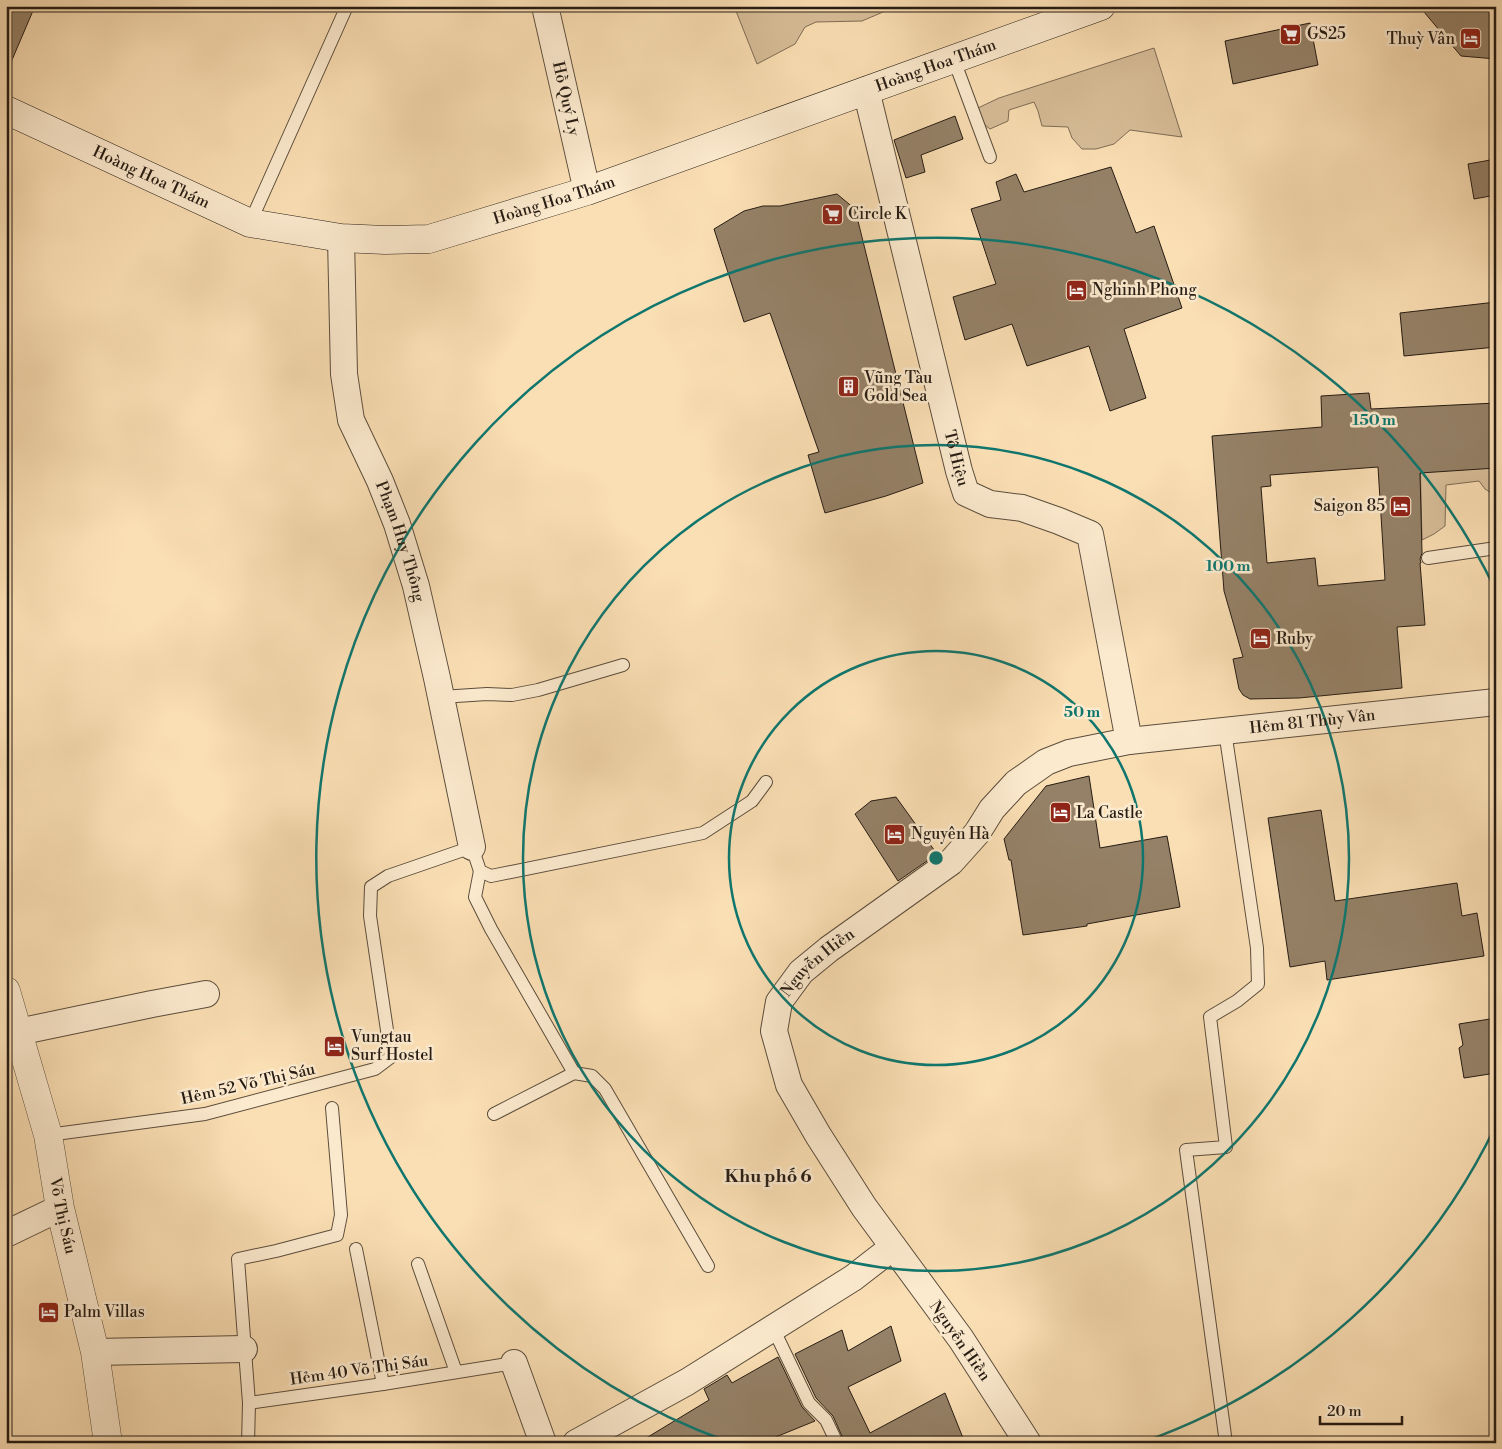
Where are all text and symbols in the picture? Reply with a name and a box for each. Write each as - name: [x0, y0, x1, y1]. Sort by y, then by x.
- supermarket icon: GS25: [1279, 22, 1303, 46]
- place label: GS25: [1307, 24, 1346, 44]
- hotel icon: Thuỳ Vân: [1459, 27, 1483, 51]
- place label: Thuỳ Vân: [1387, 29, 1455, 49]
- street label: Hoàng Hoa Thám: [873, 35, 999, 96]
- street label: Hồ Quý Ly: [548, 59, 584, 138]
- street label: Hoàng Hoa Thám: [89, 141, 213, 213]
- street label: Hoàng Hoa Thám: [491, 172, 618, 229]
- supermarket icon: Circle K: [820, 202, 844, 226]
- place label: Circle K: [848, 204, 908, 224]
- hotel icon: Nghinh Phong: [1064, 278, 1088, 302]
- place label: Nghinh Phong: [1092, 280, 1197, 300]
- place label: Vũng Tàu Gold Sea: [863, 368, 932, 406]
- building icon: Vũng Tàu Gold Sea: [836, 375, 860, 399]
- text: 150 m: [1352, 411, 1396, 430]
- street label: Tô Hiệu: [939, 428, 973, 489]
- street label: Phạm Huy Thông: [371, 478, 429, 604]
- hotel icon: Saigon 85: [1389, 494, 1413, 518]
- place label: Saigon 85: [1314, 496, 1385, 516]
- text: 100 m: [1206, 557, 1251, 576]
- hotel icon: Ruby: [1248, 627, 1272, 651]
- place label: Ruby: [1276, 629, 1313, 649]
- text: 50 m: [1064, 703, 1100, 722]
- street label: Hẻm 81 Thùy Vân: [1248, 705, 1377, 738]
- hotel icon: La Castle: [1048, 801, 1072, 825]
- place label: La Castle: [1076, 803, 1143, 823]
- hotel icon: Nguyên Hà: [883, 822, 907, 846]
- place label: Nguyên Hà: [911, 824, 991, 844]
- centre of rings: [927, 849, 945, 867]
- street label: Nguyễn Hiền: [776, 924, 859, 1001]
- place label: Vungtau Surf Hostel: [350, 1027, 433, 1065]
- hotel icon: Vungtau Surf Hostel: [323, 1034, 347, 1058]
- street label: Hẻm 52 Võ Thị Sáu: [179, 1059, 317, 1109]
- district label: Khu phố 6: [724, 1165, 812, 1188]
- street label: Võ Thị Sáu: [45, 1175, 81, 1256]
- street label: Nguyễn Hiền: [925, 1297, 995, 1385]
- hotel icon: Palm Villas: [36, 1300, 60, 1324]
- place label: Palm Villas: [64, 1302, 145, 1322]
- street label: Hẻm 40 Võ Thị Sáu: [289, 1350, 429, 1390]
- scale bar: [1320, 1394, 1402, 1426]
- text: 20 m: [1327, 1402, 1362, 1421]

